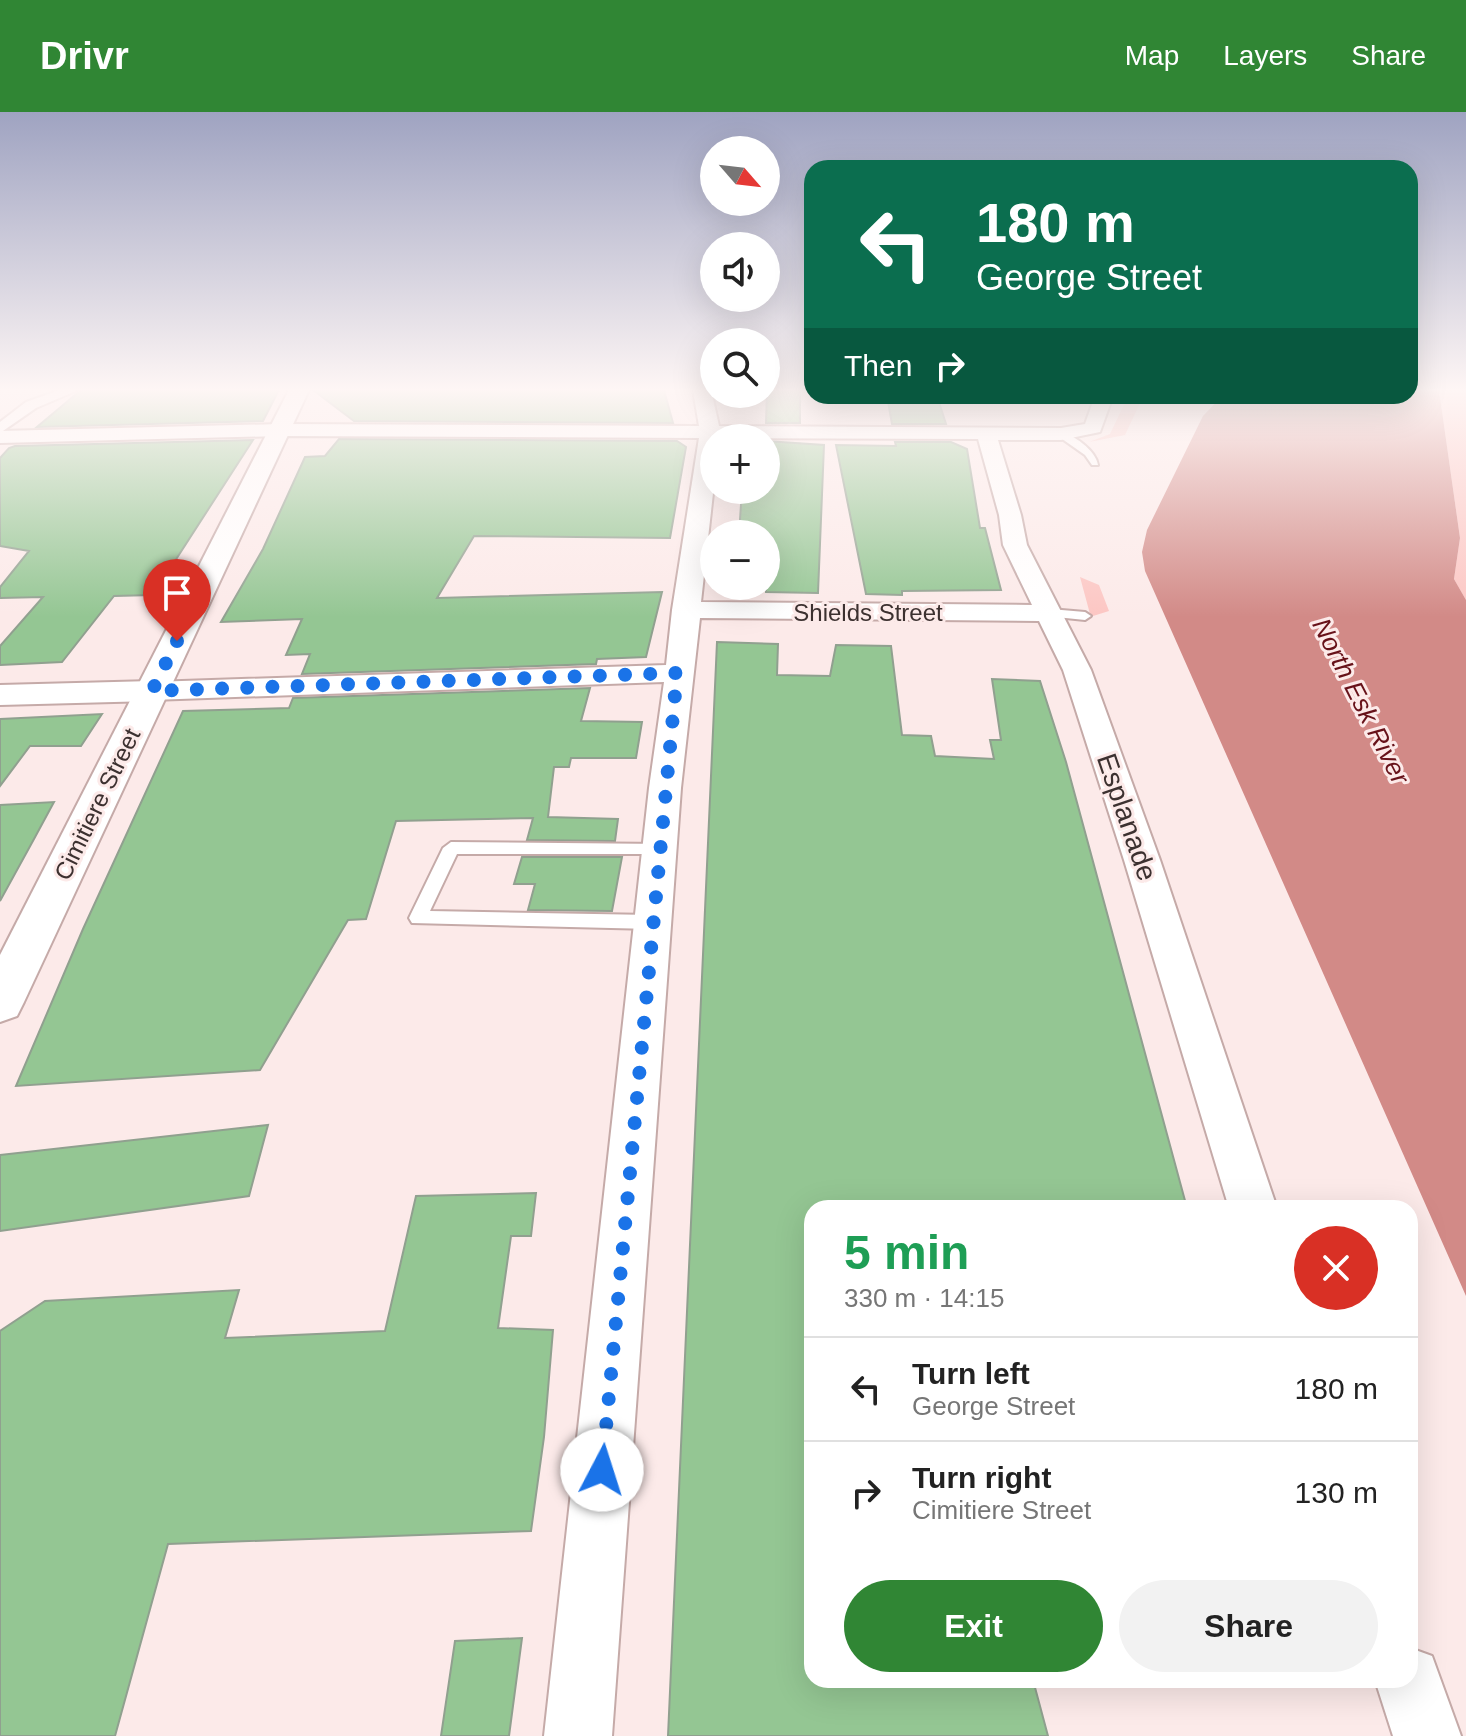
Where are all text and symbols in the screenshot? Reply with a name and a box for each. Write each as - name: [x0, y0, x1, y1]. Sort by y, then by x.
- text: Drivr: [40, 35, 129, 77]
- text: Map: [1125, 40, 1179, 71]
- text: Layers: [1223, 40, 1307, 71]
- text: Share: [1351, 40, 1426, 71]
- north arrow: [700, 136, 780, 216]
- map controls: [700, 136, 780, 600]
- text: 180 m: [976, 191, 1135, 254]
- icon: left: [844, 192, 948, 296]
- button: sound: [700, 232, 780, 312]
- text: George Street: [976, 257, 1202, 298]
- button: search: [700, 328, 780, 408]
- icon: right: [928, 344, 972, 388]
- text: Then: [844, 349, 912, 382]
- button: +: [700, 424, 780, 504]
- button: −: [700, 520, 780, 600]
- pin: [143, 559, 211, 641]
- icon: arrive: [155, 571, 199, 615]
- street label: Shields Street: [793, 599, 943, 626]
- water label: North Esk River: [1306, 613, 1416, 790]
- street label: Cimitiere Street: [49, 723, 146, 884]
- street label: Esplanade: [1091, 749, 1163, 885]
- text: 5 min: [844, 1226, 969, 1279]
- button: close: [1294, 1226, 1378, 1310]
- text: 330 m · 14:15: [844, 1283, 1004, 1313]
- text: Turn left: [912, 1357, 1030, 1390]
- icon: left: [844, 1367, 888, 1411]
- text: 180 m: [1295, 1372, 1378, 1405]
- text: George Street: [912, 1391, 1075, 1421]
- position arrow: [560, 1428, 644, 1512]
- text: Turn right: [912, 1461, 1051, 1494]
- icon: right: [844, 1471, 888, 1515]
- text: 130 m: [1295, 1476, 1378, 1509]
- text: Cimitiere Street: [912, 1495, 1091, 1525]
- button: Exit: [844, 1580, 1103, 1672]
- button: Share: [1119, 1580, 1378, 1672]

